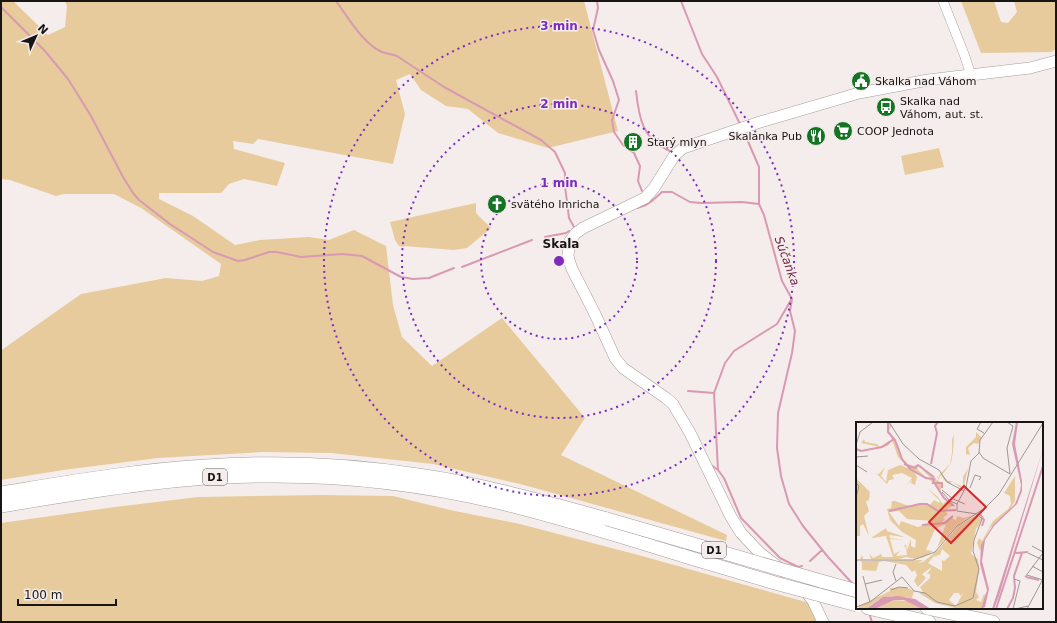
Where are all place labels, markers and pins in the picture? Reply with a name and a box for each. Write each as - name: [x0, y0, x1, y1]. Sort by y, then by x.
- public building icon: Skalka nad Váhom: [850, 70, 872, 92]
- place label: Skalka nad Váhom: [875, 75, 976, 88]
- place label: Skalka nad Váhom, aut. st.: [900, 95, 983, 121]
- bus stop icon: Skalka nad Váhom, aut. st.: [875, 96, 897, 118]
- supermarket icon: COOP Jednota: [832, 120, 854, 142]
- restaurant icon: Skalanka Pub: [805, 125, 827, 147]
- place label: COOP Jednota: [857, 125, 934, 138]
- place label: Skalanka Pub: [729, 130, 802, 143]
- building icon: Starý mlyn: [622, 131, 644, 153]
- place label: Starý mlyn: [647, 136, 707, 149]
- church icon: svätého Imricha: [486, 193, 508, 215]
- place label: svätého Imricha: [511, 198, 600, 211]
- centre of rings: [552, 254, 566, 268]

